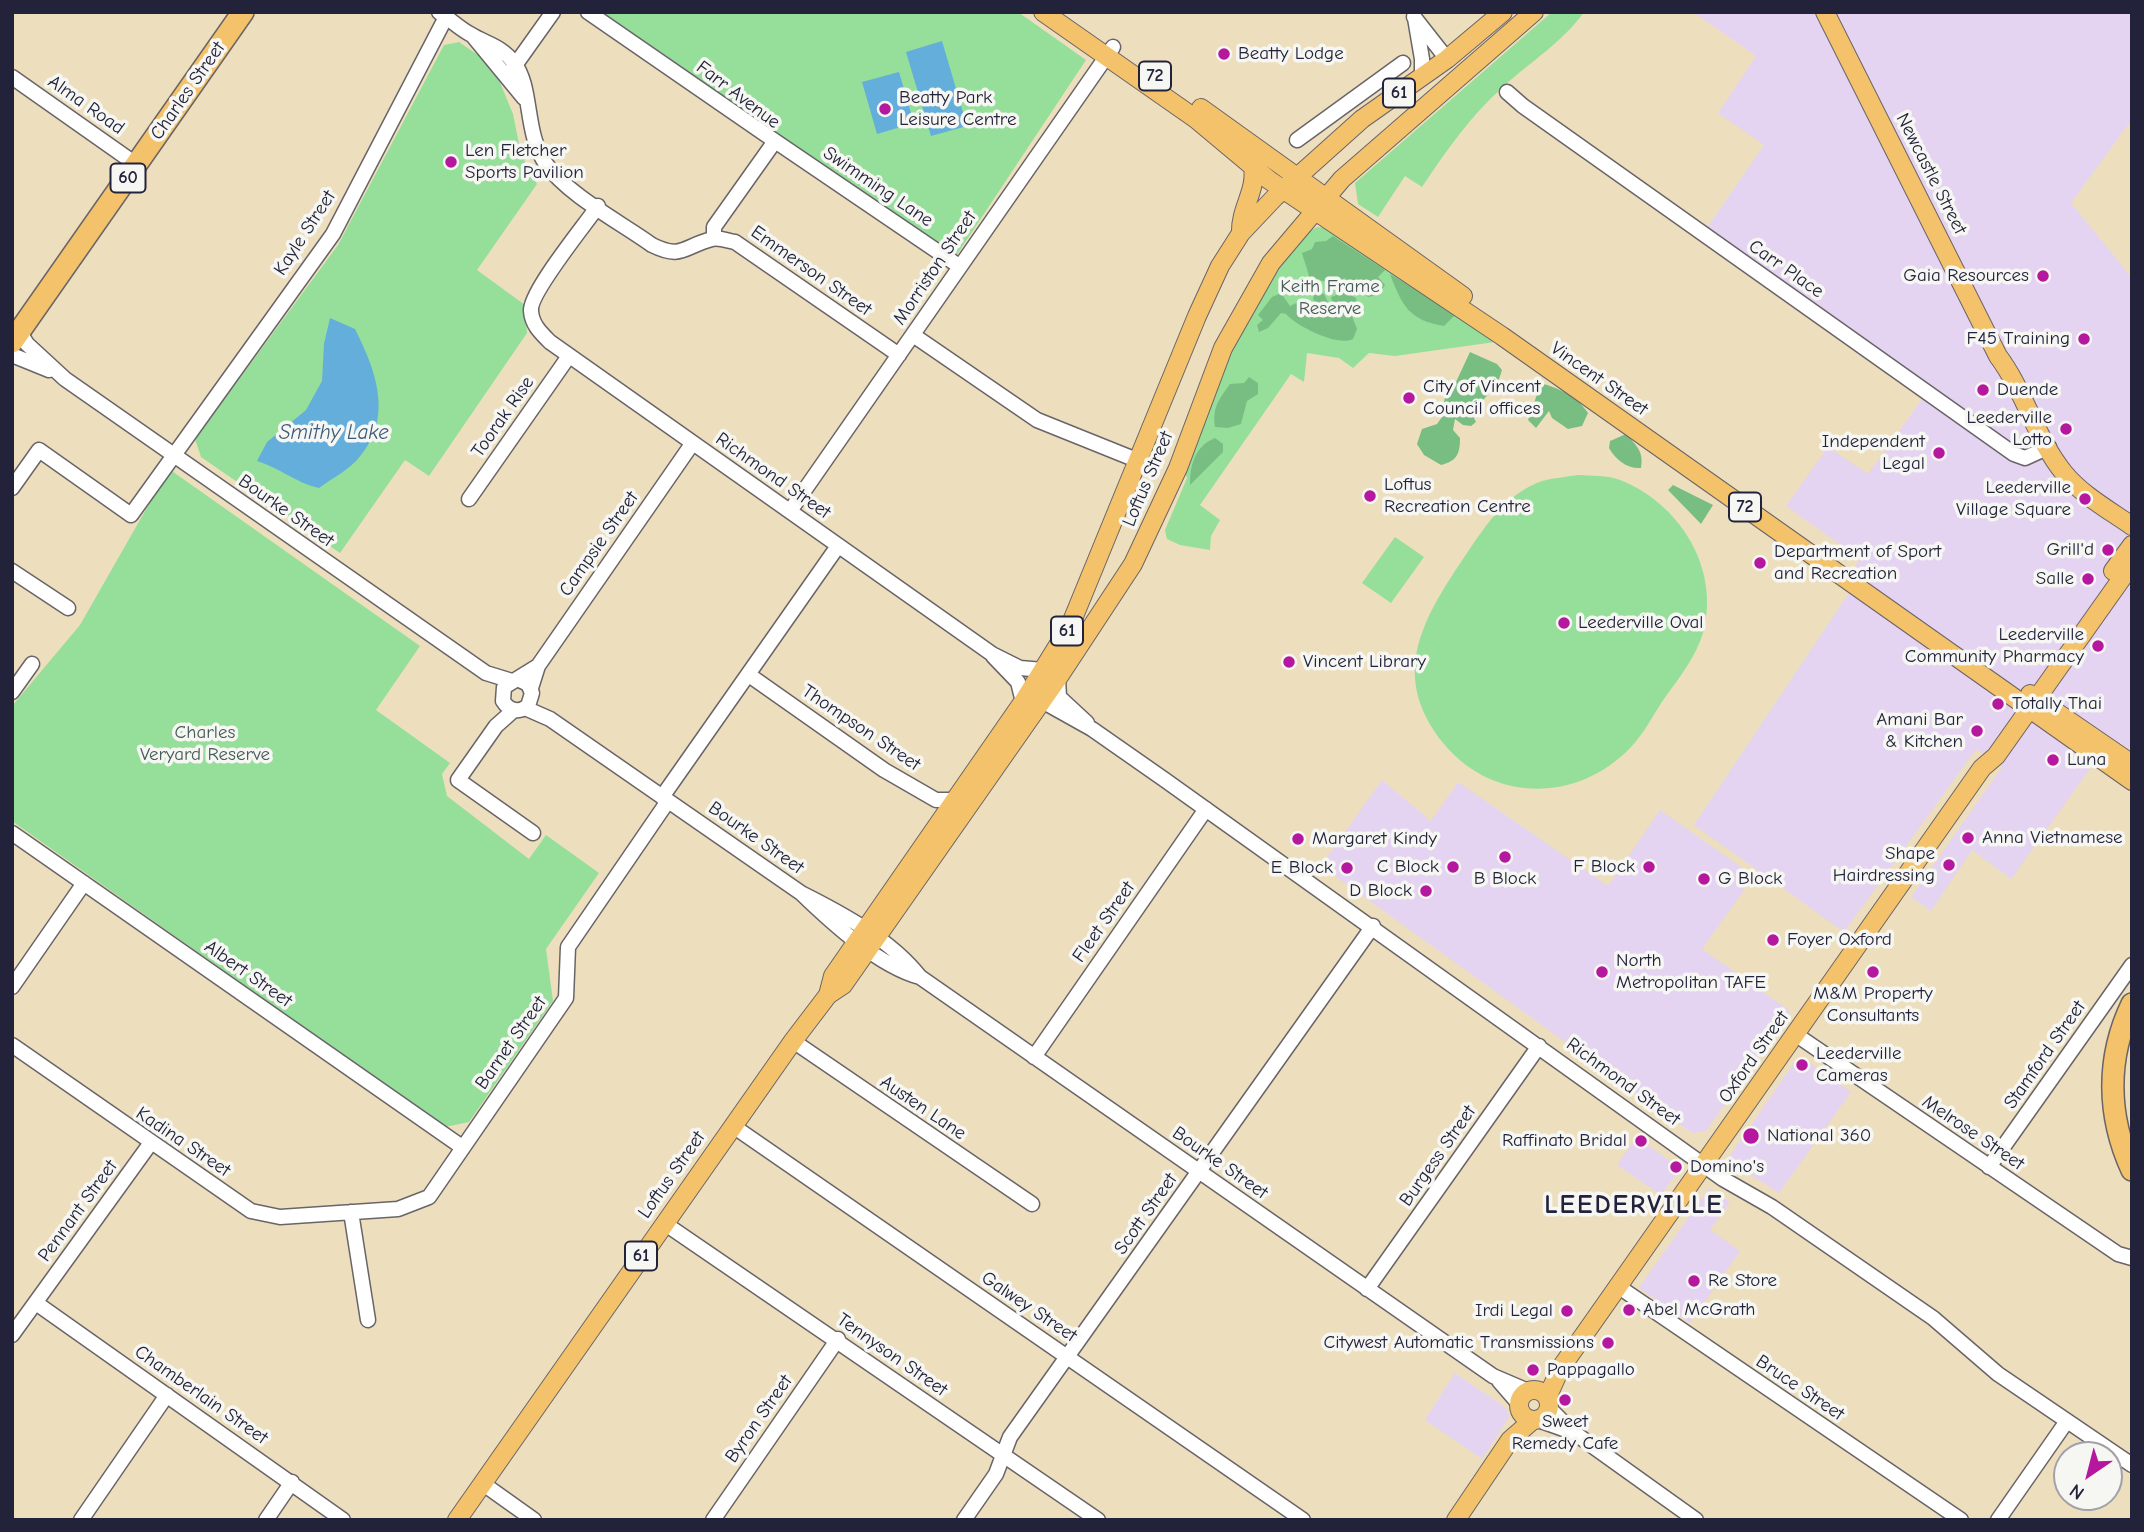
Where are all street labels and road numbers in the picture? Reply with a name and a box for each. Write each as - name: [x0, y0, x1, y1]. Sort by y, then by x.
- street label: Charles Street: [146, 37, 230, 145]
- street label: Farr Avenue: [692, 56, 784, 134]
- road number: 72: [1139, 62, 1171, 90]
- street label: Alma Road: [43, 70, 129, 140]
- road number: 61: [1383, 78, 1415, 108]
- street label: Newcastle Street: [1891, 110, 1971, 238]
- street label: Swimming Lane: [819, 142, 937, 232]
- road number: 60: [110, 163, 146, 192]
- street label: Kayle Street: [269, 186, 341, 280]
- street label: Morriston Street: [888, 207, 982, 329]
- street label: Emmerson Street: [746, 221, 876, 321]
- street label: Carr Place: [1744, 235, 1828, 303]
- street label: Vincent Street: [1546, 337, 1652, 421]
- street label: Toorak Rise: [467, 372, 539, 462]
- street label: Richmond Street: [711, 428, 835, 524]
- street label: Loftus Street: [1118, 428, 1178, 530]
- street label: Bourke Street: [234, 470, 338, 552]
- street label: Campsie Street: [554, 487, 644, 601]
- road number: 72: [1729, 492, 1761, 522]
- road number: 61: [1051, 616, 1083, 646]
- street label: Thompson Street: [797, 680, 925, 776]
- street label: Bourke Street: [704, 797, 808, 879]
- street label: Fleet Street: [1068, 877, 1140, 967]
- street label: Albert Street: [200, 935, 296, 1013]
- street label: Barnet Street: [471, 992, 551, 1094]
- street label: Stamford Street: [1999, 997, 2091, 1113]
- street label: Oxford Street: [1714, 1007, 1794, 1107]
- street label: Richmond Street: [1562, 1033, 1684, 1131]
- street label: Austen Lane: [876, 1071, 970, 1145]
- street label: Melrose Street: [1918, 1091, 2028, 1175]
- street label: Burgess Street: [1395, 1101, 1481, 1211]
- street label: Kadina Street: [131, 1102, 235, 1182]
- street label: Bourke Street: [1168, 1122, 1272, 1204]
- street label: Loftus Street: [634, 1127, 710, 1223]
- street label: Pennant Street: [33, 1156, 123, 1266]
- street label: Scott Street: [1110, 1169, 1182, 1259]
- road number: 61: [625, 1241, 657, 1270]
- street label: Galwey Street: [977, 1267, 1081, 1347]
- street label: Tennyson Street: [832, 1308, 952, 1402]
- street label: Chamberlain Street: [130, 1341, 272, 1449]
- street label: Bruce Street: [1751, 1350, 1849, 1426]
- street label: Byron Street: [720, 1371, 798, 1467]

